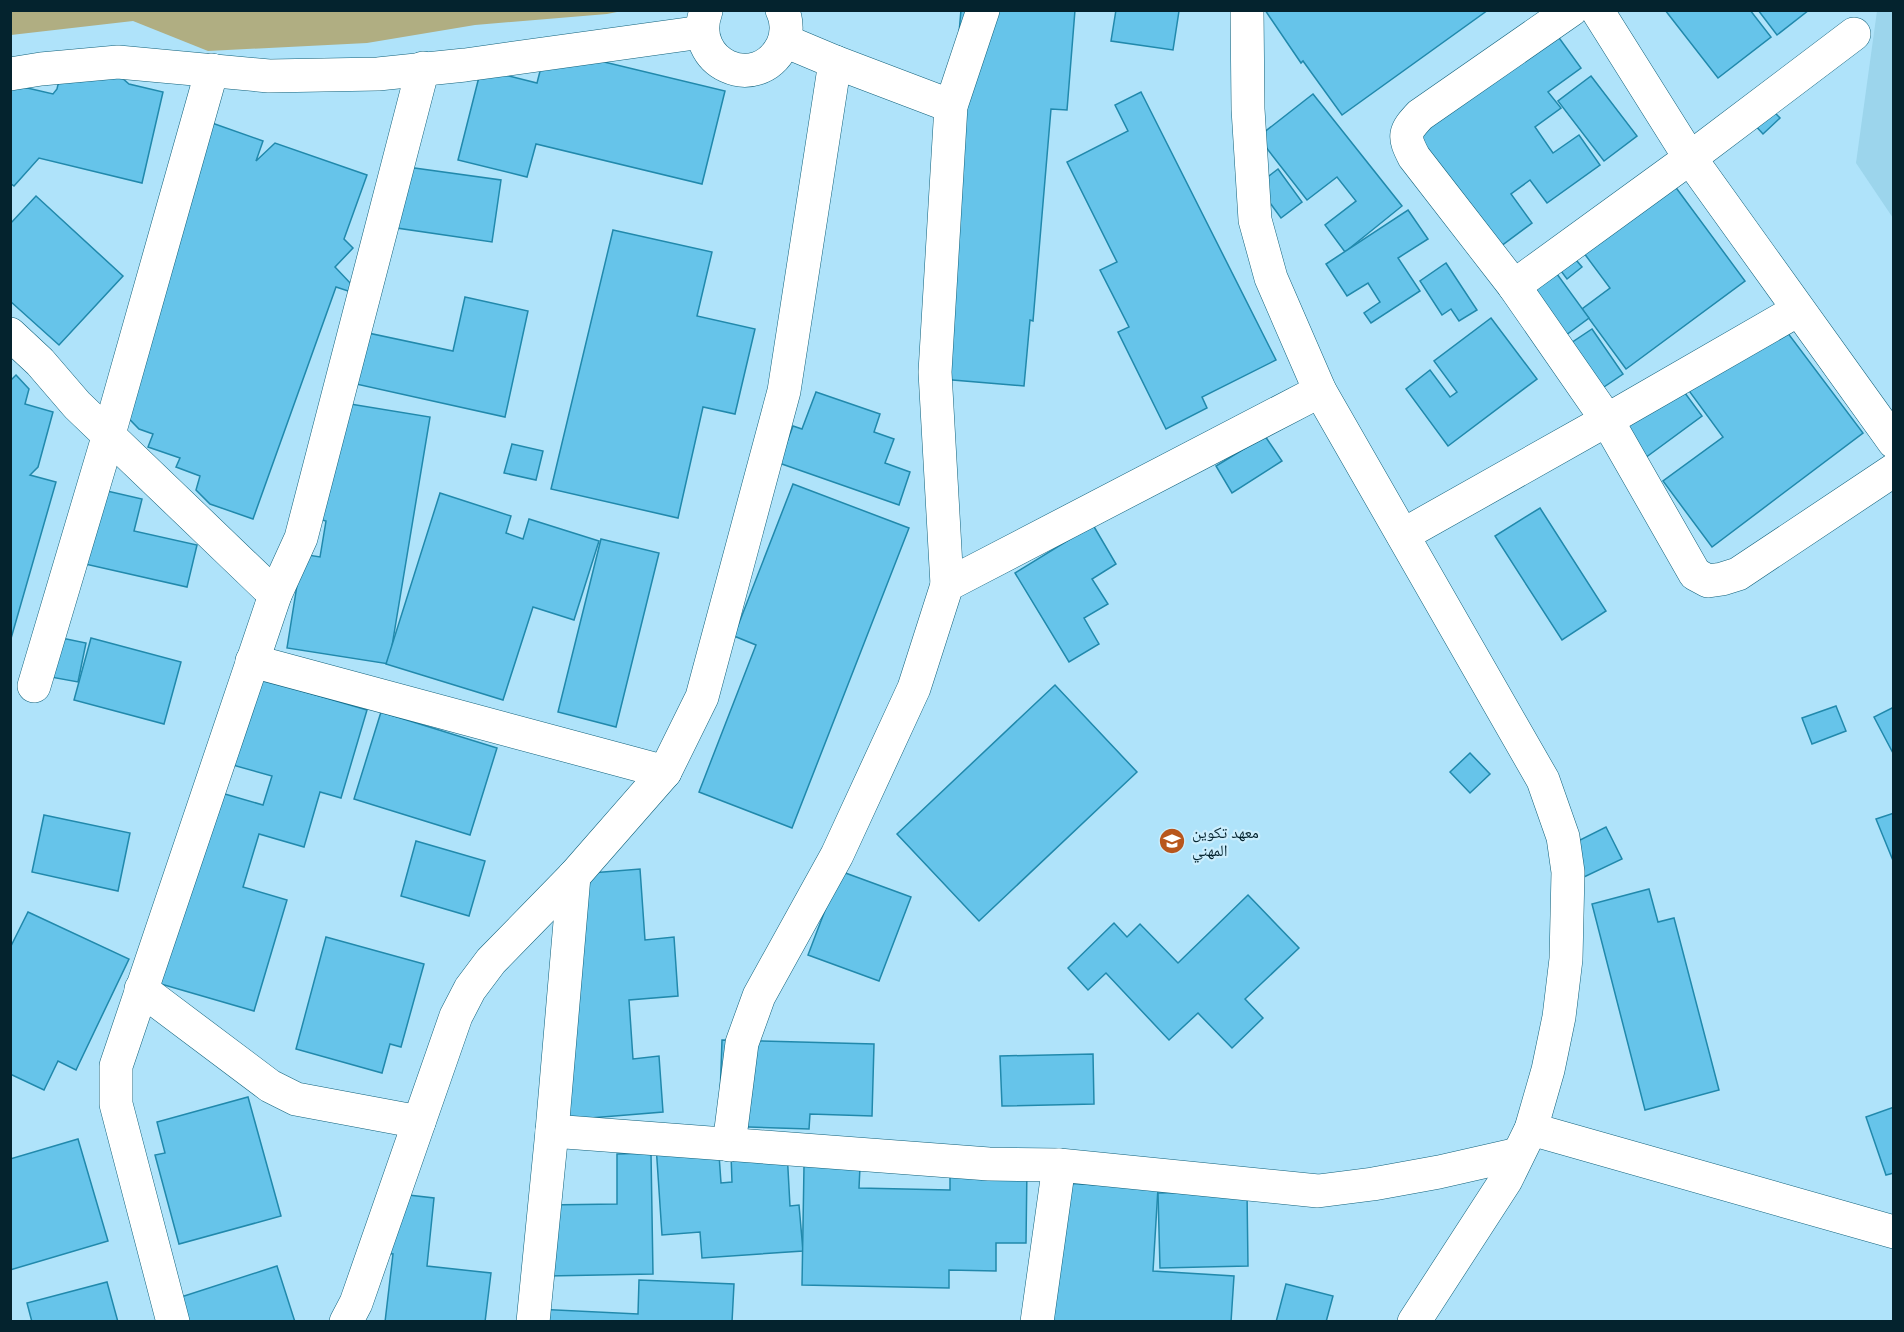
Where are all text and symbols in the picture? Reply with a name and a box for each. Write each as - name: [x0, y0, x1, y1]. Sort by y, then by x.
- place label: معهد تكوين المهني: [1192, 823, 1259, 863]
- school or university icon: معهد تكوين المهني: [1157, 826, 1187, 856]

